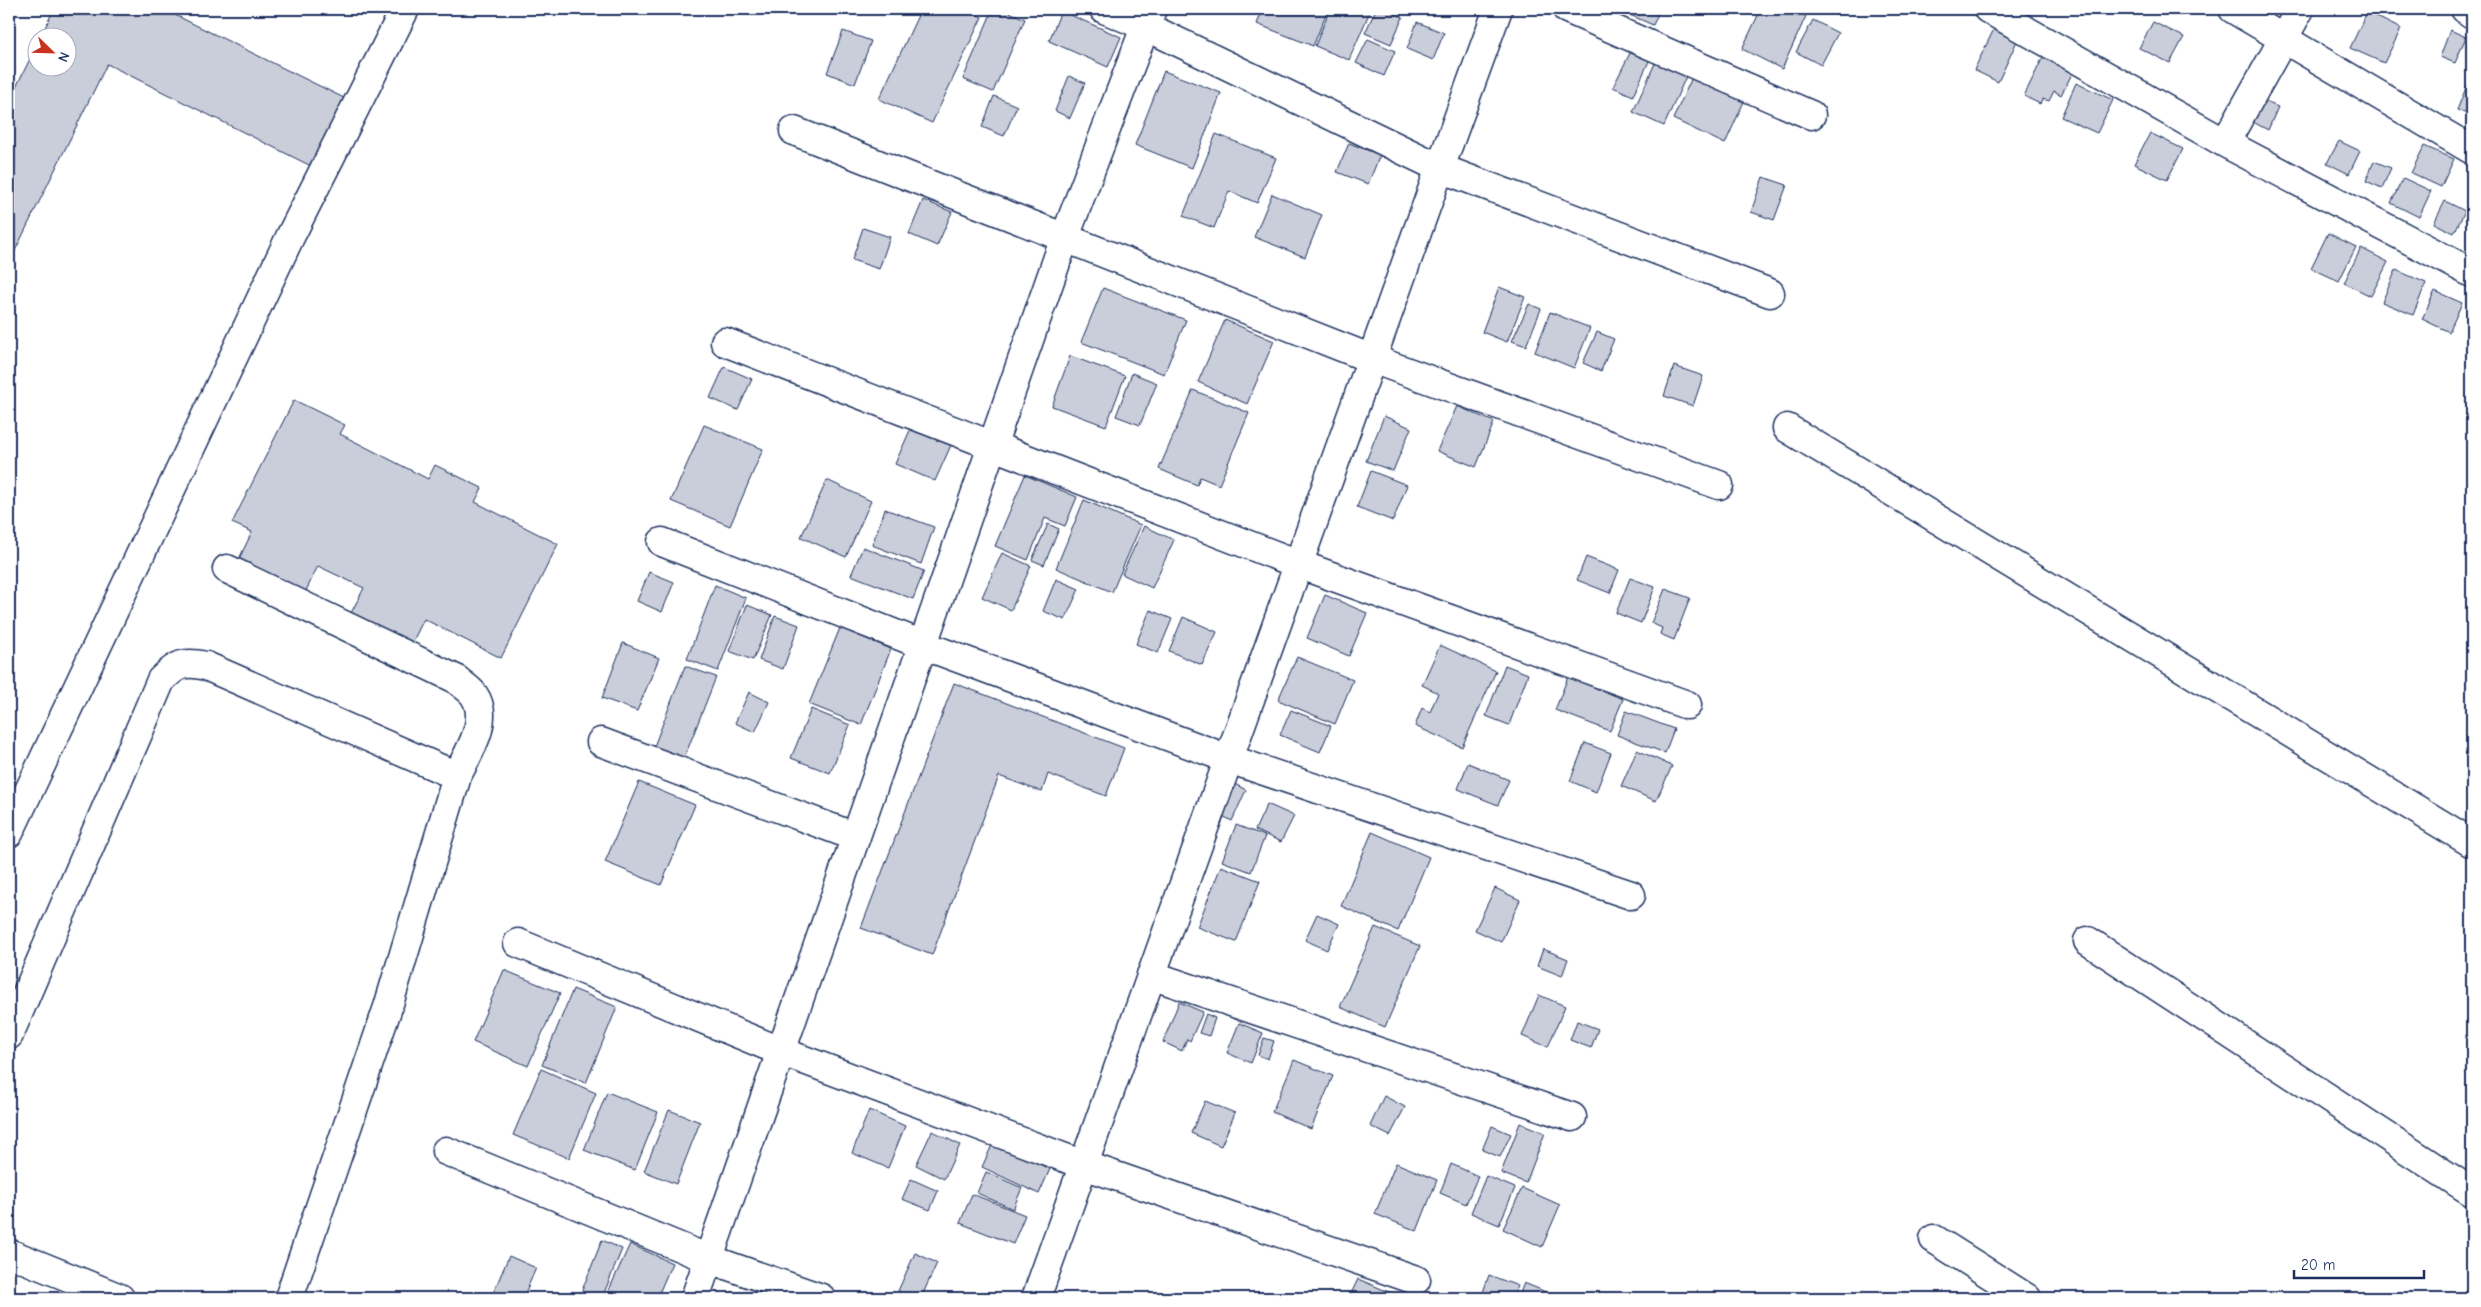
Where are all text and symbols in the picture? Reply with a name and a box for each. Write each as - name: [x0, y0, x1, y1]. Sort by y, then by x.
- north arrow: [28, 28, 78, 78]
- text: N: [54, 49, 73, 64]
- scale bar: [2294, 1247, 2424, 1279]
- text: 20 m: [2301, 1256, 2335, 1274]

